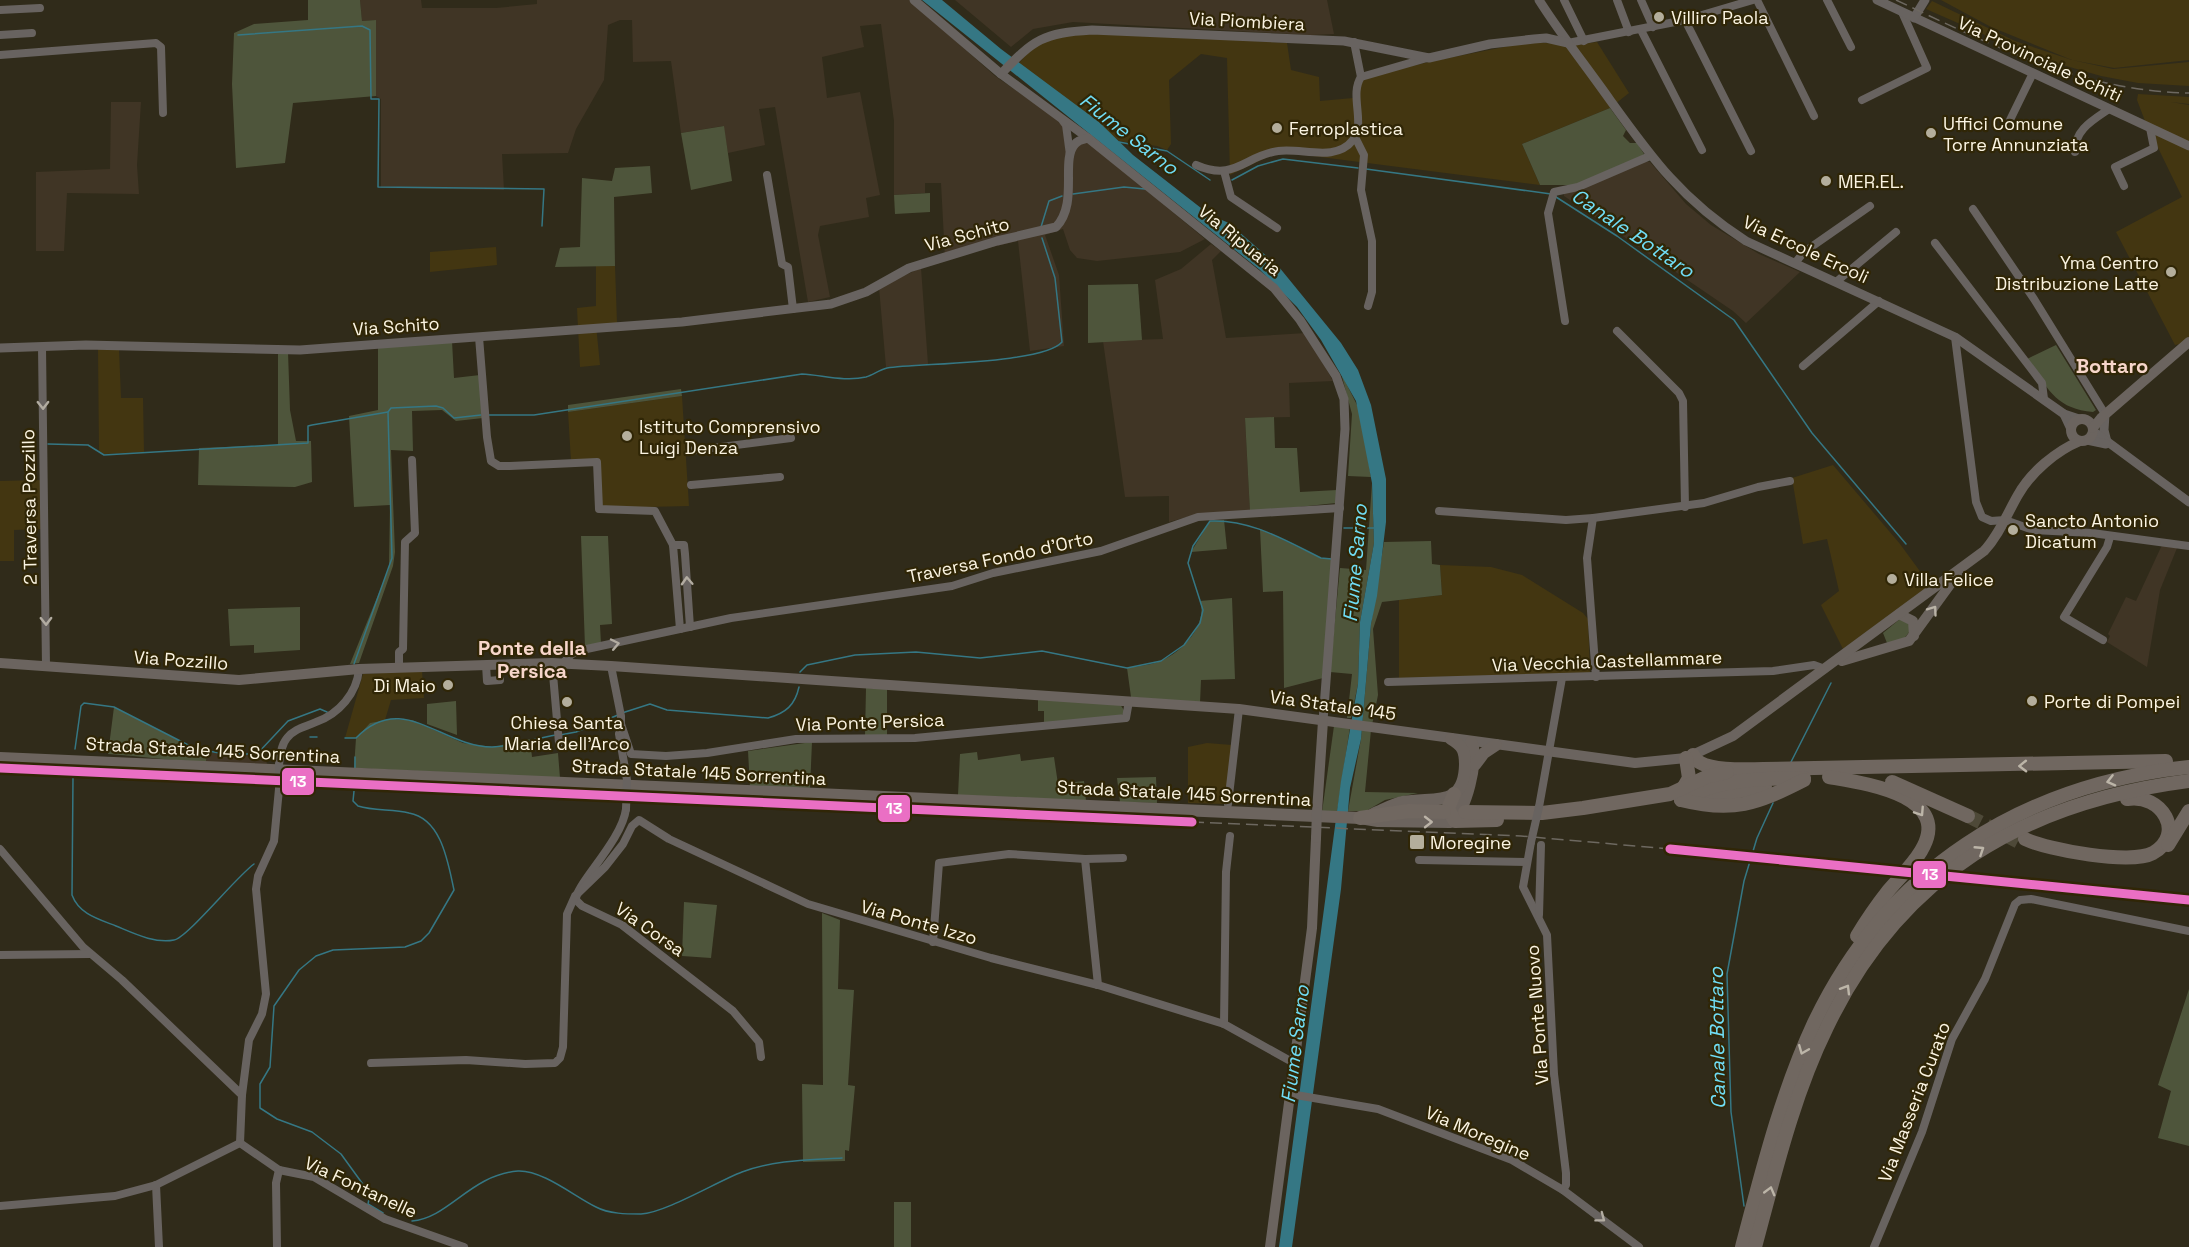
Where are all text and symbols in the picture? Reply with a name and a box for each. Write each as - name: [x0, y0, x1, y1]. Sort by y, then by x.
- street label: Via Piombiera: [1189, 6, 1305, 36]
- place label: Villiro Paola: [1671, 6, 1769, 29]
- marker: Villiro Paola: [1652, 10, 1666, 24]
- street label: Via Provinciale Schiti: [1954, 11, 2126, 107]
- water label: Fiume Sarno: [1074, 87, 1184, 181]
- place label: Uffici Comune Torre Annunziata: [1943, 112, 2089, 156]
- place label: Ferroplastica: [1289, 117, 1403, 140]
- marker: Ferroplastica: [1270, 121, 1284, 135]
- marker: Uffici Comune Torre Annunziata: [1924, 126, 1938, 140]
- place label: MER.EL.: [1838, 170, 1904, 193]
- marker: MER.EL.: [1819, 174, 1833, 188]
- water label: Canale Bottaro: [1567, 182, 1700, 284]
- street label: Via Ripuaria: [1194, 199, 1286, 281]
- street label: Via Ercole Ercoli: [1740, 210, 1872, 288]
- street label: Via Schito: [922, 212, 1012, 256]
- place label: Yma Centro Distribuzione Latte: [1995, 251, 2159, 295]
- marker: Yma Centro Distribuzione Latte: [2164, 265, 2178, 279]
- street label: Via Schito: [352, 311, 440, 341]
- district label: Bottaro: [2076, 353, 2148, 379]
- one-way arrow: [37, 401, 49, 410]
- place label: Istituto Comprensivo Luigi Denza: [639, 415, 821, 459]
- street label: 2 Traversa Pozzillo: [16, 429, 42, 585]
- marker: Istituto Comprensivo Luigi Denza: [620, 429, 634, 443]
- water label: Fiume Sarno: [1337, 502, 1373, 623]
- place label: Sancto Antonio Dicatum: [2025, 509, 2159, 553]
- marker: Sancto Antonio Dicatum: [2006, 523, 2020, 537]
- street label: Traversa Fondo d'Orto: [905, 526, 1095, 588]
- place label: Villa Felice: [1904, 568, 1994, 591]
- marker: Villa Felice: [1885, 572, 1899, 586]
- one-way arrow: [680, 576, 693, 585]
- one-way arrow: [1925, 606, 1936, 617]
- one-way arrow: [40, 617, 52, 626]
- district label: Ponte della Persica: [478, 635, 586, 684]
- one-way arrow: [610, 638, 620, 651]
- street label: Via Pozzillo: [133, 645, 229, 675]
- street label: Via Vecchia Castellammare: [1491, 645, 1723, 677]
- place label: Di Maio: [374, 674, 436, 697]
- marker: Di Maio: [441, 678, 455, 692]
- street label: Via Statale 145: [1268, 685, 1398, 725]
- place label: Porte di Pompei: [2044, 690, 2180, 713]
- marker: Porte di Pompei: [2025, 694, 2039, 708]
- marker: Chiesa Santa Maria dell'Arco: [560, 695, 574, 709]
- street label: Via Ponte Persica: [795, 708, 945, 736]
- place label: Chiesa Santa Maria dell'Arco: [504, 711, 630, 755]
- street label: Strada Statale 145 Sorrentina: [85, 732, 341, 768]
- street label: Strada Statale 145 Sorrentina: [571, 754, 827, 790]
- one-way arrow: [2019, 760, 2028, 772]
- line badge: 13: [281, 767, 315, 796]
- text: 13: [290, 771, 307, 792]
- one-way arrow: [2106, 773, 2116, 786]
- street label: Strada Statale 145 Sorrentina: [1056, 775, 1312, 811]
- line badge: 13: [877, 794, 911, 823]
- text: 13: [886, 798, 903, 819]
- one-way arrow: [1912, 805, 1923, 816]
- one-way arrow: [1424, 816, 1433, 828]
- place label: Moregine: [1430, 831, 1511, 854]
- marker: Moregine: [1408, 833, 1426, 851]
- one-way arrow: [1974, 845, 1984, 857]
- line badge: 13: [1912, 860, 1947, 889]
- text: 13: [1922, 864, 1939, 885]
- street label: Via Ponte Izzo: [858, 894, 980, 950]
- street label: Via Corsa: [611, 897, 689, 961]
- street label: Via Ponte Nuovo: [1521, 944, 1553, 1086]
- water label: Canale Bottaro: [1703, 966, 1731, 1109]
- water label: Fiume Sarno: [1275, 983, 1315, 1104]
- one-way arrow: [1839, 985, 1851, 995]
- street label: Via Masseria Curato: [1873, 1018, 1955, 1186]
- one-way arrow: [1798, 1043, 1810, 1054]
- street label: Via Moregine: [1422, 1101, 1534, 1165]
- street label: Via Fontanelle: [301, 1151, 421, 1223]
- one-way arrow: [1763, 1186, 1775, 1196]
- one-way arrow: [1594, 1211, 1605, 1222]

